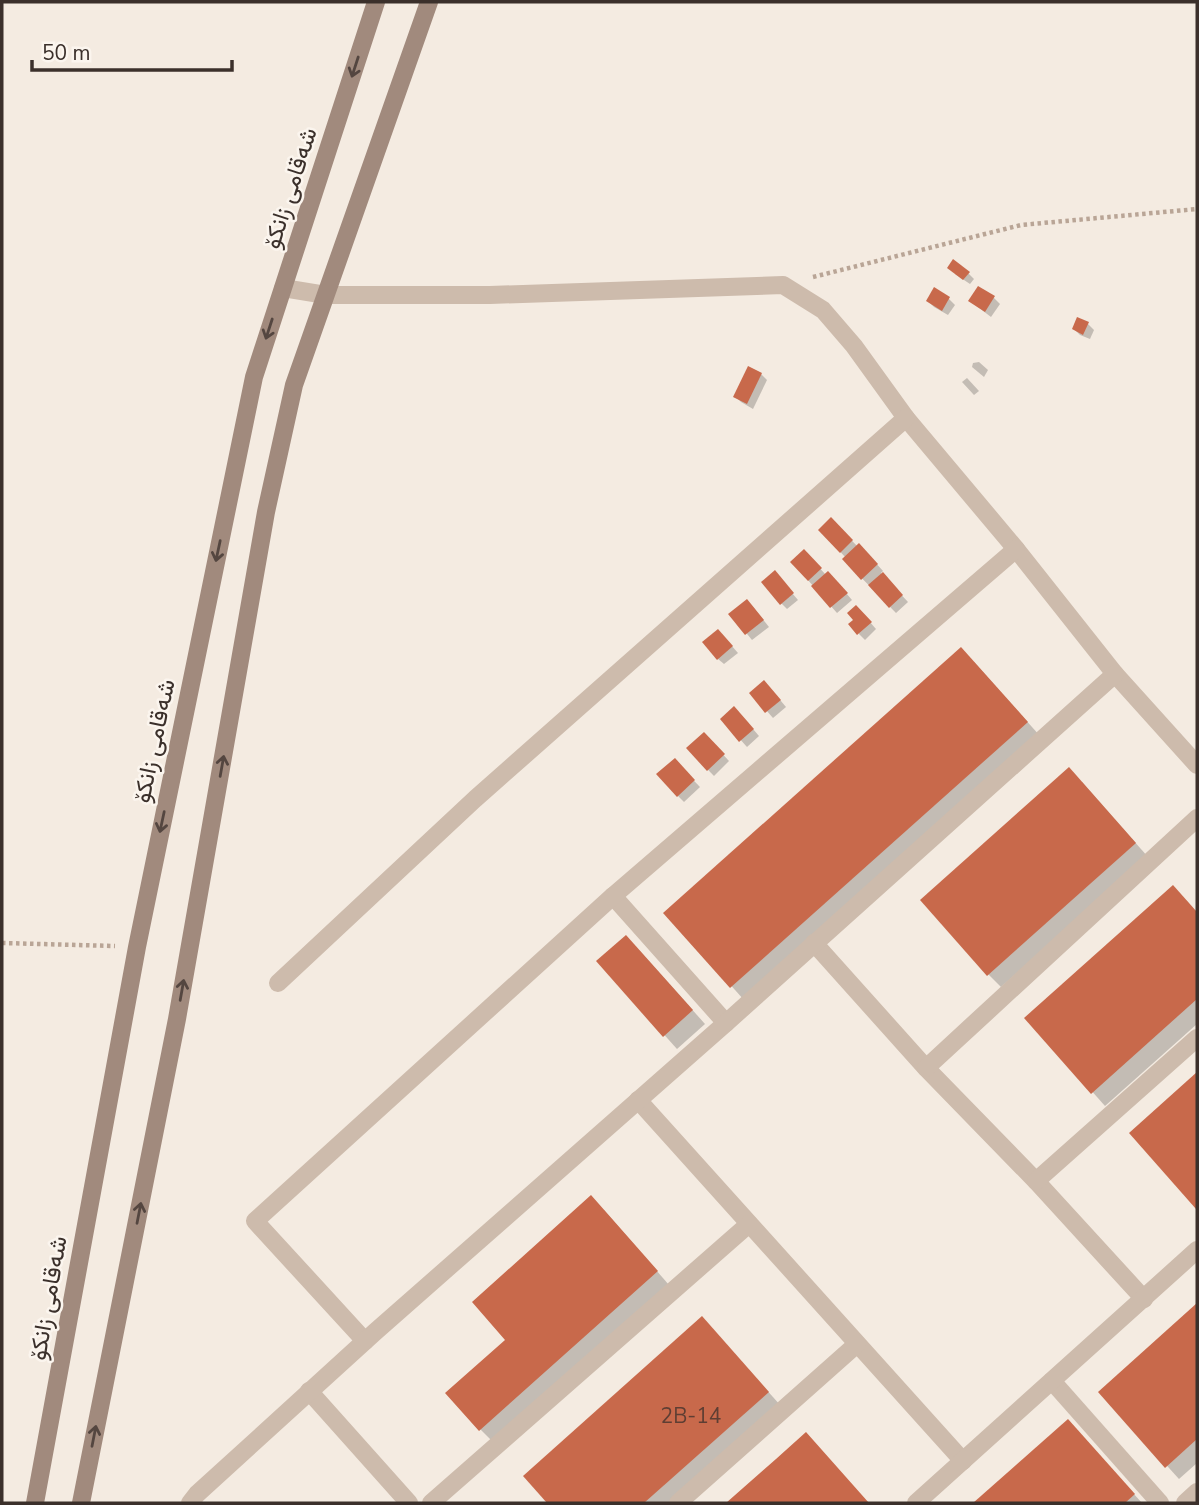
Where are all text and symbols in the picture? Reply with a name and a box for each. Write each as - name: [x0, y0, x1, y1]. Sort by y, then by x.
- scale bar: [32, 28, 231, 72]
- text: 50 m: [42, 39, 91, 67]
- one-way arrow: [348, 55, 360, 77]
- street label: شەقامی زانکۆ: [255, 123, 325, 253]
- one-way arrow: [262, 318, 274, 340]
- one-way arrow: [211, 539, 225, 562]
- street label: شەقامی زانکۆ: [125, 676, 183, 806]
- one-way arrow: [216, 755, 229, 778]
- one-way arrow: [155, 810, 169, 833]
- one-way arrow: [176, 979, 190, 1002]
- one-way arrow: [132, 1202, 146, 1225]
- street label: شەقامی زانکۆ: [21, 1233, 75, 1363]
- house number: 2B-14: [661, 1402, 721, 1430]
- one-way arrow: [88, 1425, 102, 1448]

